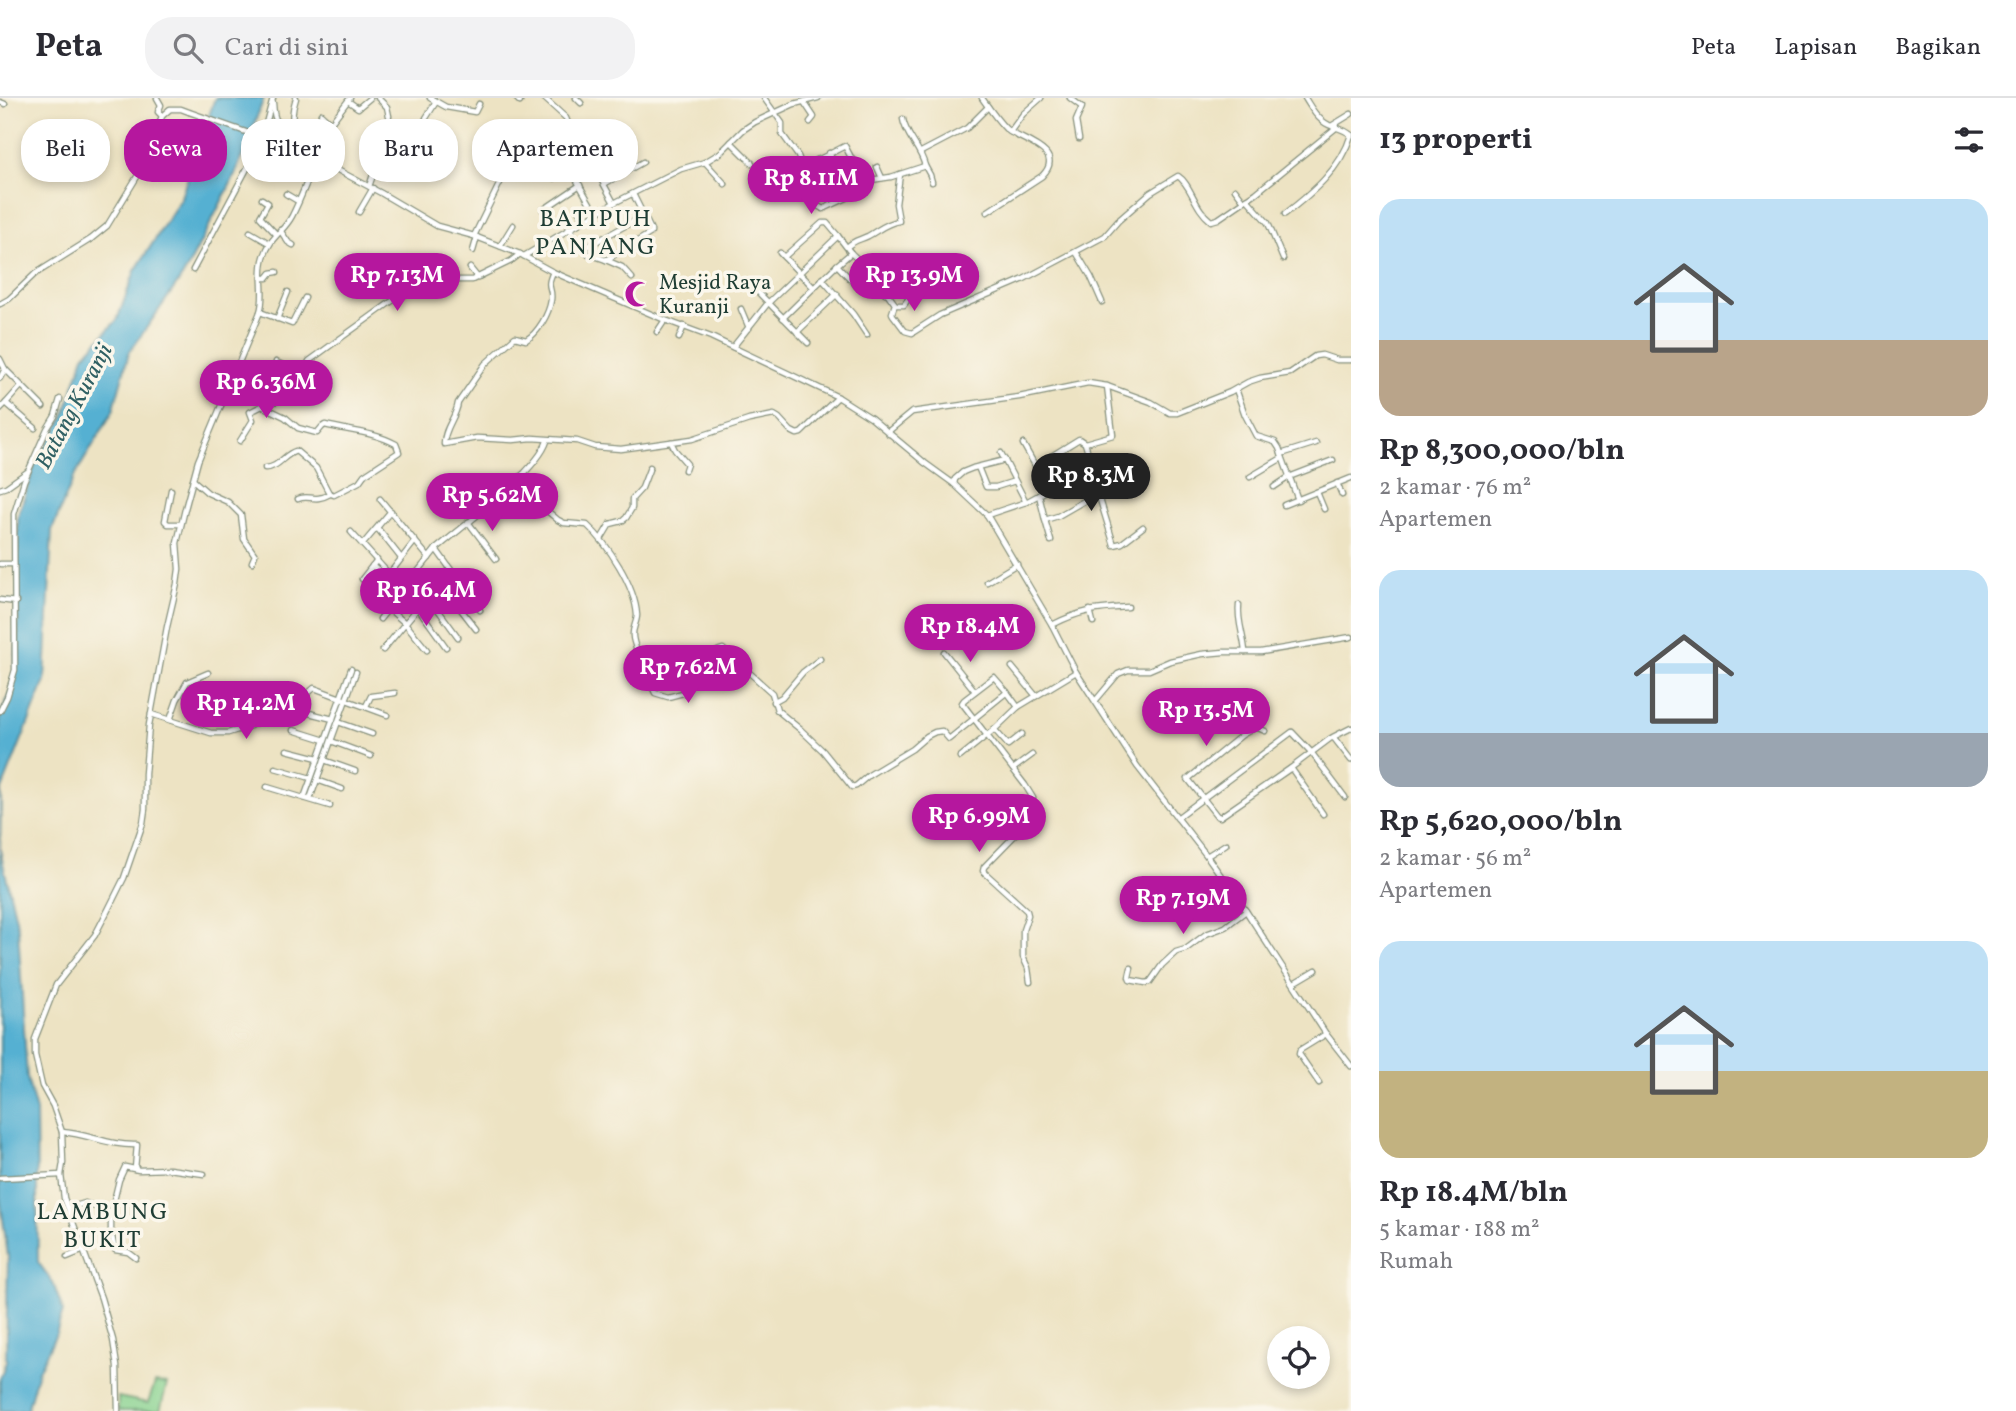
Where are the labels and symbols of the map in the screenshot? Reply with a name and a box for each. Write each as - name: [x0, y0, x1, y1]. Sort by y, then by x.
- pin: Rp 8.11M: [739, 156, 883, 216]
- district label: BATIPUH PANJANG: [535, 203, 657, 265]
- pin: Rp 7.13M: [325, 254, 469, 313]
- pin: Rp 13.9M: [842, 254, 986, 313]
- place label: Mesjid Raya Kuranji: [659, 269, 771, 322]
- mosque icon: Mesjid Raya Kuranji: [623, 279, 653, 309]
- water label: Batang Kuranji: [28, 338, 121, 475]
- pin: Rp 6.36M: [194, 360, 338, 420]
- pin: Rp 8.3M: [1026, 454, 1156, 513]
- pin: Rp 5.62M: [420, 474, 564, 533]
- pin: Rp 16.4M: [354, 568, 498, 628]
- pin: Rp 18.4M: [898, 604, 1042, 664]
- pin: Rp 7.62M: [616, 646, 760, 705]
- pin: Rp 14.2M: [174, 682, 318, 741]
- pin: Rp 13.5M: [1134, 688, 1278, 748]
- pin: Rp 6.99M: [907, 794, 1051, 854]
- pin: Rp 7.19M: [1111, 876, 1255, 936]
- district label: LAMBUNG BUKIT: [36, 1196, 170, 1258]

